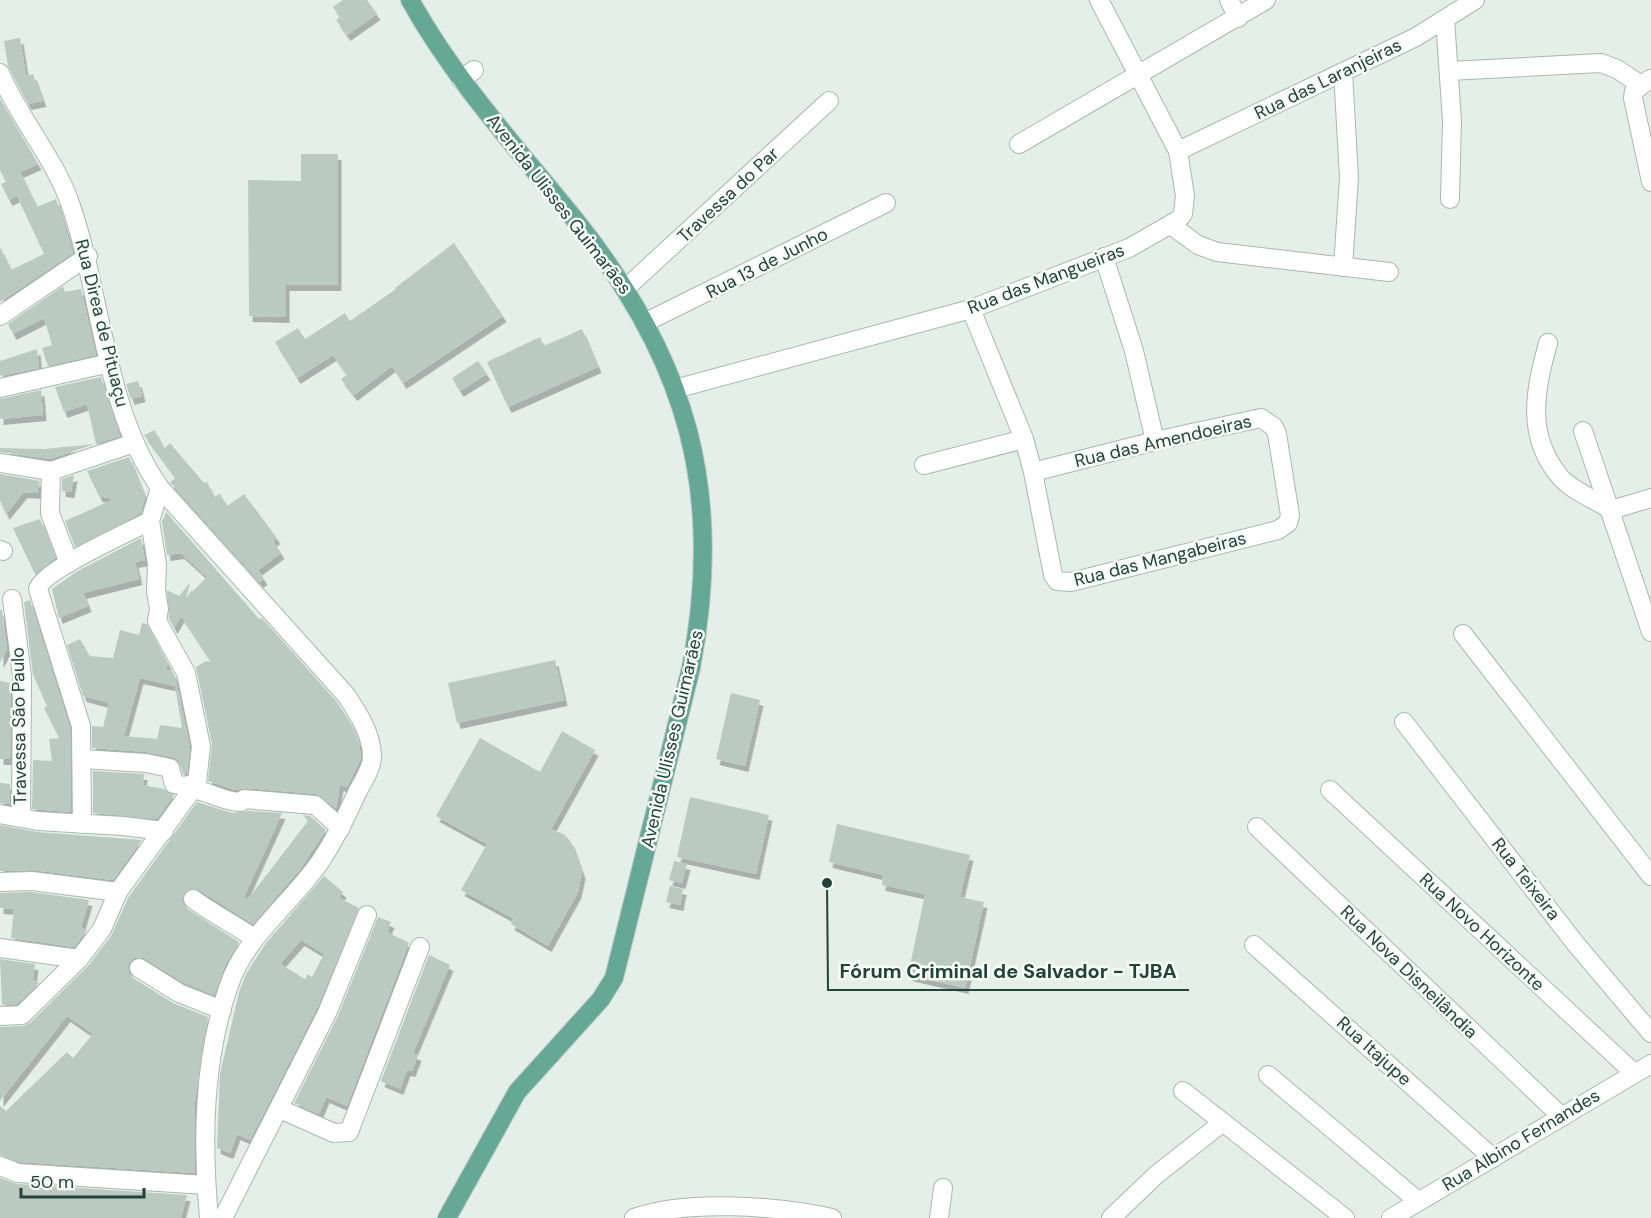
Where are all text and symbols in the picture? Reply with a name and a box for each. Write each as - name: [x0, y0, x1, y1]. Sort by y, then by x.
- street label: Rua das Laranjeiras: [1250, 33, 1406, 125]
- street label: Avenida Ulisses Guimarães: [481, 109, 637, 299]
- street label: Travessa do Par: [672, 142, 784, 248]
- street label: Rua 13 de Junho: [702, 222, 832, 304]
- street label: Rua Direa de Pituaçu: [70, 237, 134, 409]
- street label: Rua das Mangueiras: [964, 238, 1128, 320]
- street label: Rua das Amendoeiras: [1072, 409, 1254, 473]
- street label: Rua das Mangabeiras: [1071, 526, 1249, 592]
- street label: Avenida Ulisses Guimarães: [635, 628, 709, 850]
- street label: Travessa São Paulo: [6, 647, 32, 805]
- street label: Rua Teixeira: [1486, 833, 1566, 925]
- street label: Rua Novo Horizonte: [1414, 868, 1550, 996]
- street label: Rua Nova Disneilândia: [1335, 900, 1483, 1044]
- callout: Fórum Criminal de Salvador - TJBA: [828, 952, 1189, 990]
- text: Fórum Criminal de Salvador - TJBA: [839, 958, 1177, 984]
- street label: Rua Itajupe: [1331, 1011, 1417, 1091]
- street label: Rua Albino Fernandes: [1438, 1083, 1604, 1197]
- scale bar: [21, 1161, 144, 1199]
- text: 50 m: [30, 1170, 74, 1194]

